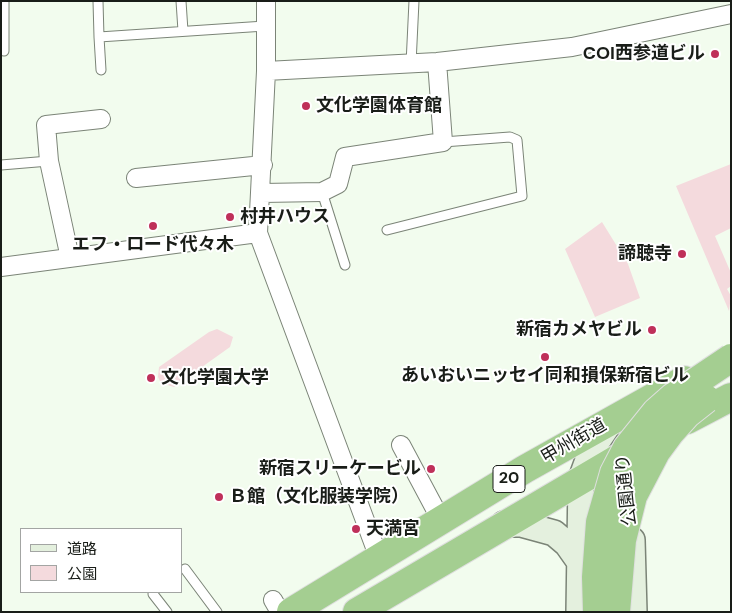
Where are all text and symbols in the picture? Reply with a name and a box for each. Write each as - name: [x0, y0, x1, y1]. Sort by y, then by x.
- place label: COI西参道ビル: [583, 43, 705, 65]
- marker: COI西参道ビル: [709, 48, 721, 60]
- place label: 文化学園体育館: [316, 95, 442, 117]
- marker: 文化学園体育館: [300, 100, 312, 112]
- place label: 村井ハウス: [240, 206, 330, 228]
- marker: 村井ハウス: [224, 211, 236, 223]
- marker: エフ・ロード代々木: [147, 220, 159, 232]
- place label: エフ・ロード代々木: [72, 234, 234, 256]
- place label: 諦聴寺: [618, 243, 672, 265]
- marker: 諦聴寺: [676, 248, 688, 260]
- place label: 新宿カメヤビル: [516, 319, 642, 341]
- marker: 新宿カメヤビル: [646, 324, 658, 336]
- marker: あいおいニッセイ同和損保新宿ビル: [539, 351, 551, 363]
- place label: あいおいニッセイ同和損保新宿ビル: [401, 365, 689, 387]
- place label: 文化学園大学: [161, 367, 269, 389]
- marker: 文化学園大学: [145, 372, 157, 384]
- street label: 甲州街道: [537, 415, 611, 469]
- street label: 公園通り: [612, 453, 642, 527]
- place label: 新宿スリーケービル: [259, 458, 421, 480]
- marker: 新宿スリーケービル: [425, 463, 437, 475]
- road number: 20: [493, 466, 525, 492]
- place label: Ｂ館（文化服装学院）: [229, 486, 409, 508]
- marker: Ｂ館（文化服装学院）: [213, 491, 225, 503]
- place label: 天満宮: [366, 518, 420, 540]
- marker: 天満宮: [350, 523, 362, 535]
- legend: [20, 528, 182, 593]
- text: 道路: [67, 539, 97, 559]
- text: 公園: [67, 564, 97, 584]

